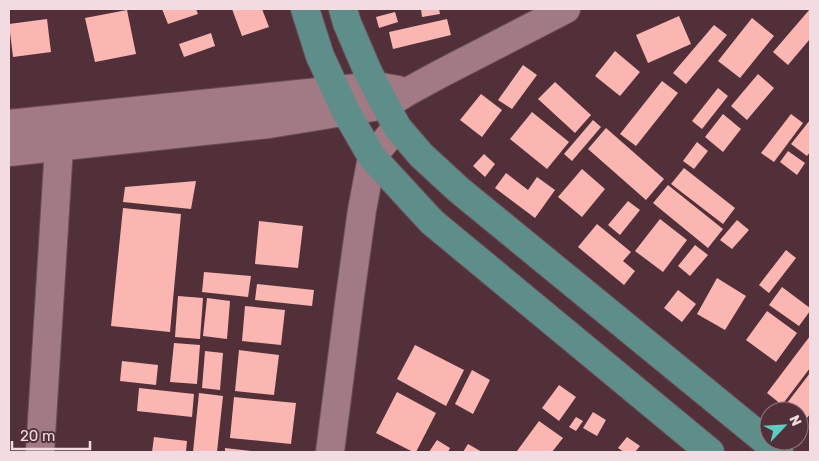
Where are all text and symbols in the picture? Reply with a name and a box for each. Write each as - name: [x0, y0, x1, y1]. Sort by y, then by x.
- north arrow: [759, 401, 809, 451]
- text: N: [785, 413, 805, 429]
- scale bar: [12, 418, 90, 450]
- text: 20 m: [20, 427, 55, 445]

